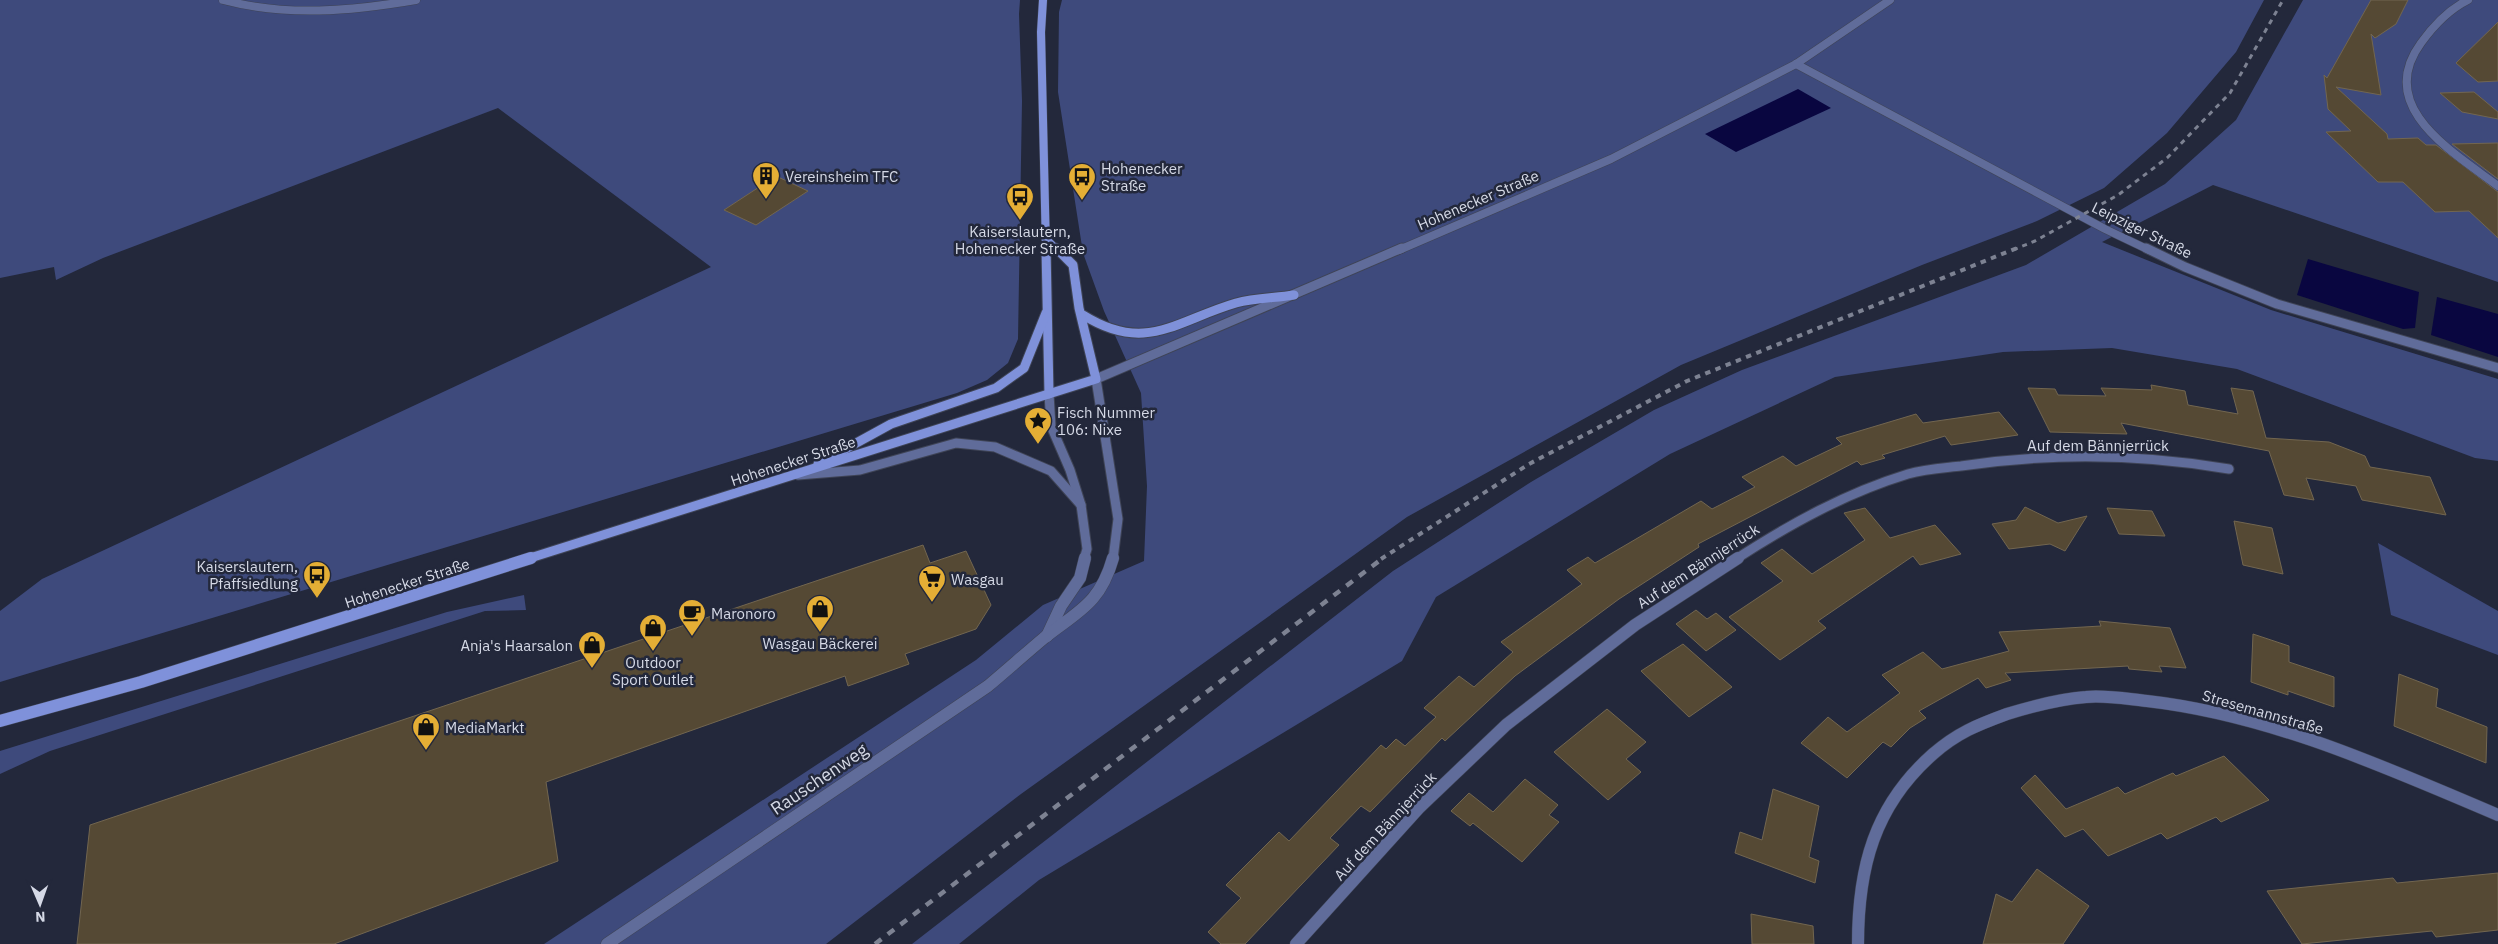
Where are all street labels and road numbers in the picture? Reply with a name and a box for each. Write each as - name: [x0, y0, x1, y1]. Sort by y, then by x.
- street label: Hohenecker Straße: [1414, 166, 1542, 234]
- street label: Leipziger Straße: [2089, 198, 2195, 262]
- street label: Hohenecker Straße: [728, 432, 858, 490]
- street label: Auf dem Bännjerrück: [2027, 436, 2169, 455]
- street label: Auf dem Bännjerrück: [1633, 519, 1763, 613]
- street label: Hohenecker Straße: [342, 554, 472, 612]
- street label: Stresemannstraße: [2200, 686, 2326, 738]
- street label: Rauschenweg: [766, 738, 872, 820]
- street label: Auf dem Bännjerrück: [1330, 768, 1440, 884]

